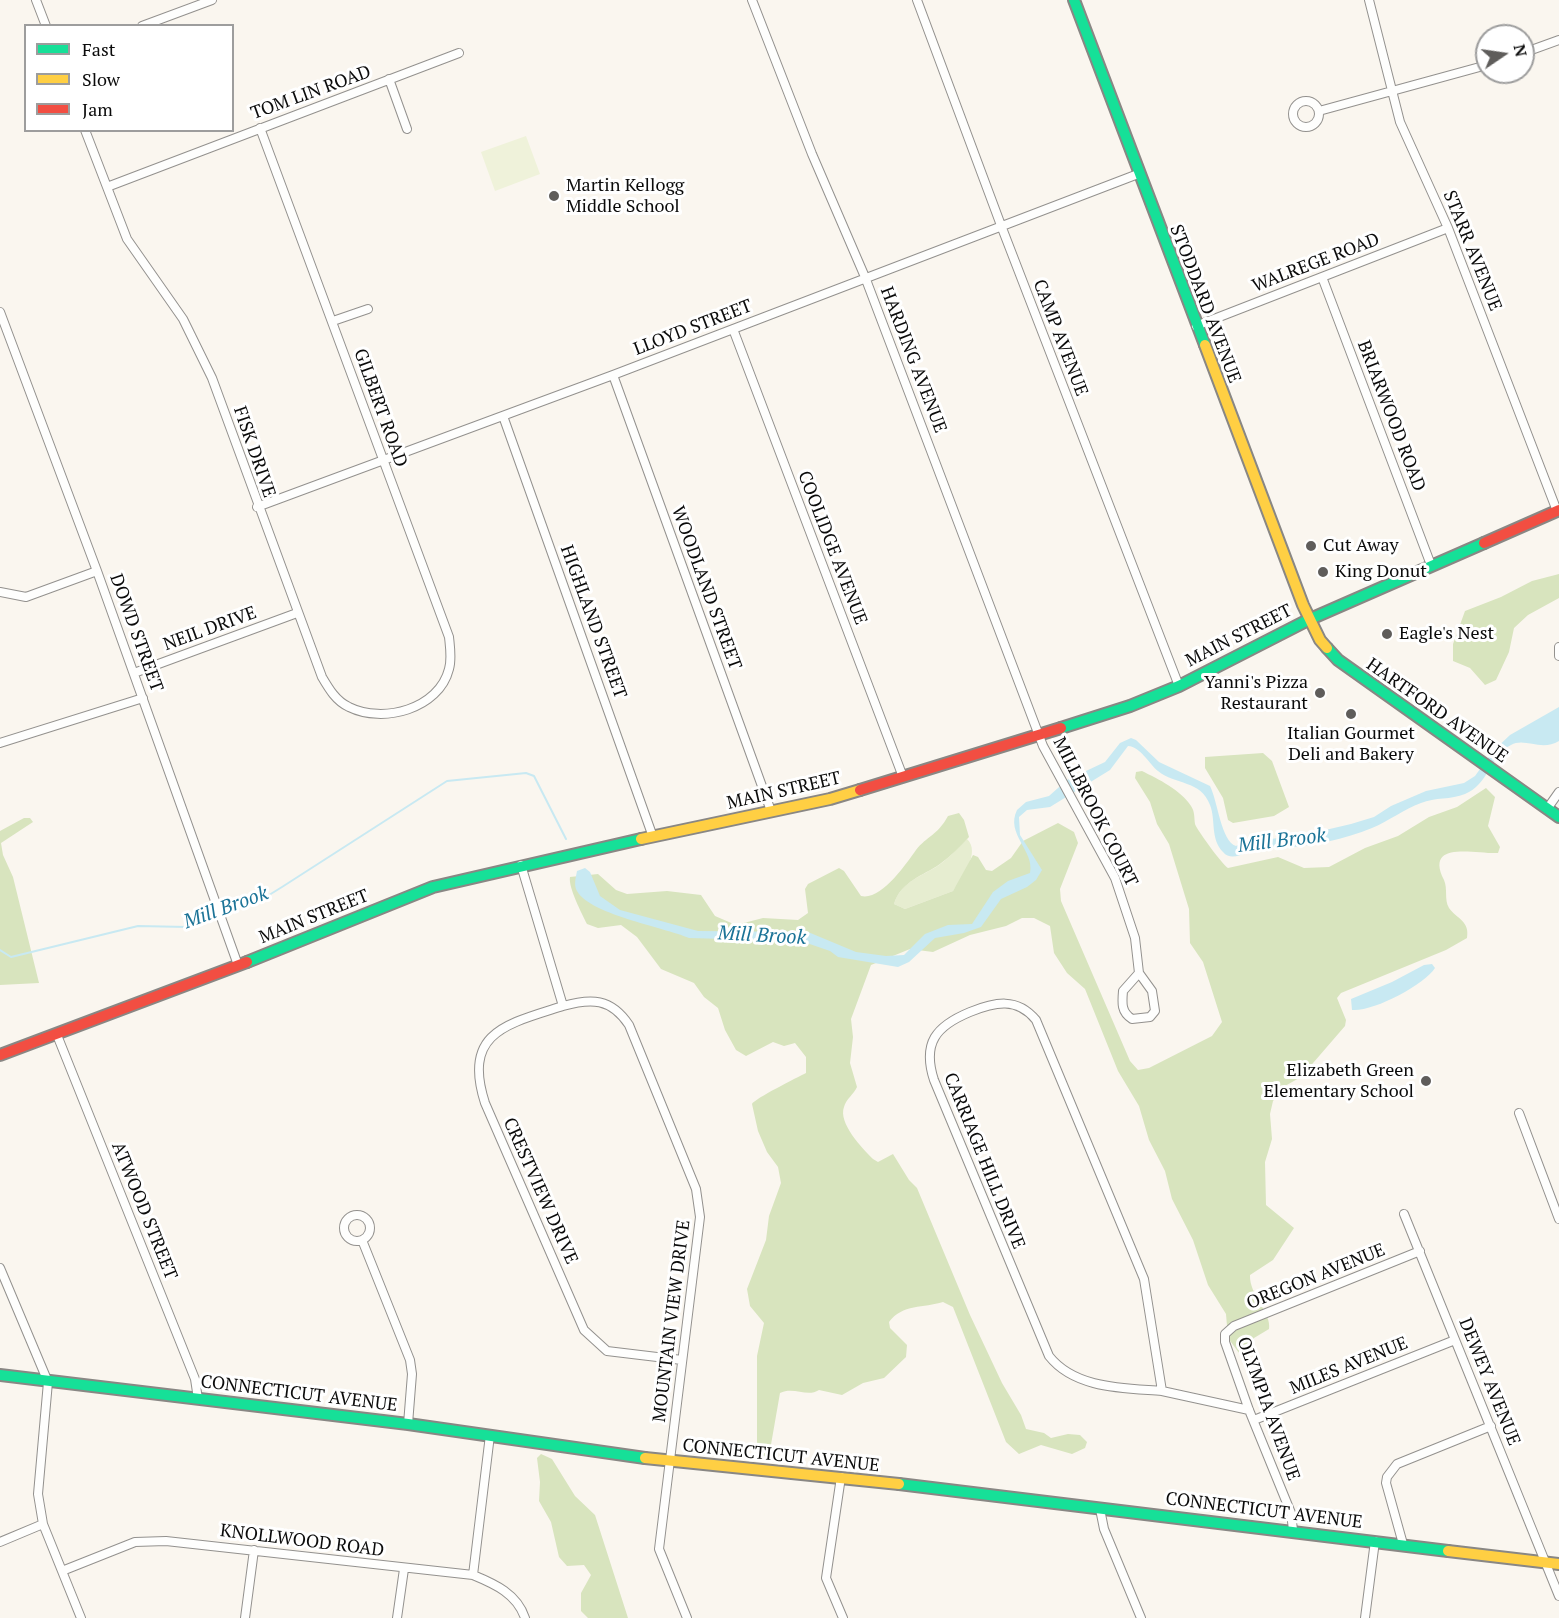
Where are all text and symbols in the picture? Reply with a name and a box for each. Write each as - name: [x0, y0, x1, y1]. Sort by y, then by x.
- legend: [24, 24, 234, 132]
- north arrow: [1475, 24, 1535, 84]
- text: Fast: [82, 37, 115, 61]
- text: N: [1509, 42, 1533, 59]
- street label: TOM LIN ROAD: [248, 61, 374, 125]
- text: Slow: [82, 67, 120, 91]
- text: Jam: [82, 97, 113, 121]
- place label: Martin Kellogg Middle School: [566, 175, 684, 218]
- street label: STARR AVENUE: [1438, 188, 1506, 314]
- marker: Martin Kellogg Middle School: [547, 189, 561, 203]
- street label: STODDARD AVENUE: [1165, 222, 1245, 386]
- street label: WALREGE ROAD: [1249, 229, 1383, 297]
- street label: CAMP AVENUE: [1028, 277, 1092, 399]
- street label: HARDING AVENUE: [875, 284, 951, 436]
- street label: LLOYD STREET: [631, 296, 755, 360]
- street label: BRIARWOOD ROAD: [1352, 337, 1430, 495]
- street label: GILBERT ROAD: [349, 346, 411, 470]
- street label: FISK DRIVE: [228, 404, 280, 500]
- street label: COOLIDGE AVENUE: [793, 468, 871, 628]
- street label: WOODLAND STREET: [666, 503, 746, 673]
- place label: Cut Away: [1323, 535, 1399, 557]
- marker: Cut Away: [1304, 539, 1318, 553]
- street label: HIGHLAND STREET: [555, 542, 631, 702]
- place label: King Donut: [1335, 561, 1427, 583]
- marker: King Donut: [1316, 565, 1330, 579]
- street label: DOWD STREET: [105, 571, 167, 695]
- street label: MAIN STREET: [1182, 600, 1296, 672]
- street label: NEIL DRIVE: [160, 602, 260, 656]
- place label: Eagle's Nest: [1399, 623, 1494, 645]
- marker: Eagle's Nest: [1380, 627, 1394, 641]
- street label: HARTFORD AVENUE: [1362, 654, 1512, 768]
- place label: Yanni's Pizza Restaurant: [1204, 672, 1308, 714]
- marker: Yanni's Pizza Restaurant: [1313, 686, 1327, 700]
- marker: Italian Gourmet Deli and Bakery: [1344, 707, 1358, 721]
- place label: Italian Gourmet Deli and Bakery: [1287, 723, 1415, 766]
- street label: MILLBROOK COURT: [1048, 734, 1142, 890]
- street label: MAIN STREET: [725, 767, 843, 815]
- water label: Mill Brook: [1237, 824, 1327, 858]
- water label: Mill Brook: [180, 882, 272, 934]
- street label: MAIN STREET: [256, 885, 372, 949]
- water label: Mill Brook: [717, 922, 807, 950]
- place label: Elizabeth Green Elementary School: [1263, 1060, 1414, 1102]
- street label: CARRIAGE HILL DRIVE: [939, 1070, 1029, 1252]
- marker: Elizabeth Green Elementary School: [1419, 1074, 1433, 1088]
- street label: CRESTVIEW DRIVE: [498, 1114, 582, 1268]
- street label: ATWOOD STREET: [107, 1139, 181, 1283]
- street label: MOUNTAIN VIEW DRIVE: [649, 1219, 695, 1423]
- street label: OREGON AVENUE: [1244, 1239, 1388, 1315]
- street label: DEWEY AVENUE: [1454, 1315, 1524, 1449]
- street label: MILES AVENUE: [1287, 1333, 1411, 1399]
- street label: OLYMPIA AVENUE: [1232, 1334, 1304, 1484]
- street label: CONNECTICUT AVENUE: [199, 1371, 399, 1417]
- street label: CONNECTICUT AVENUE: [681, 1435, 881, 1477]
- street label: CONNECTICUT AVENUE: [1164, 1488, 1364, 1534]
- street label: KNOLLWOOD ROAD: [219, 1520, 385, 1562]

